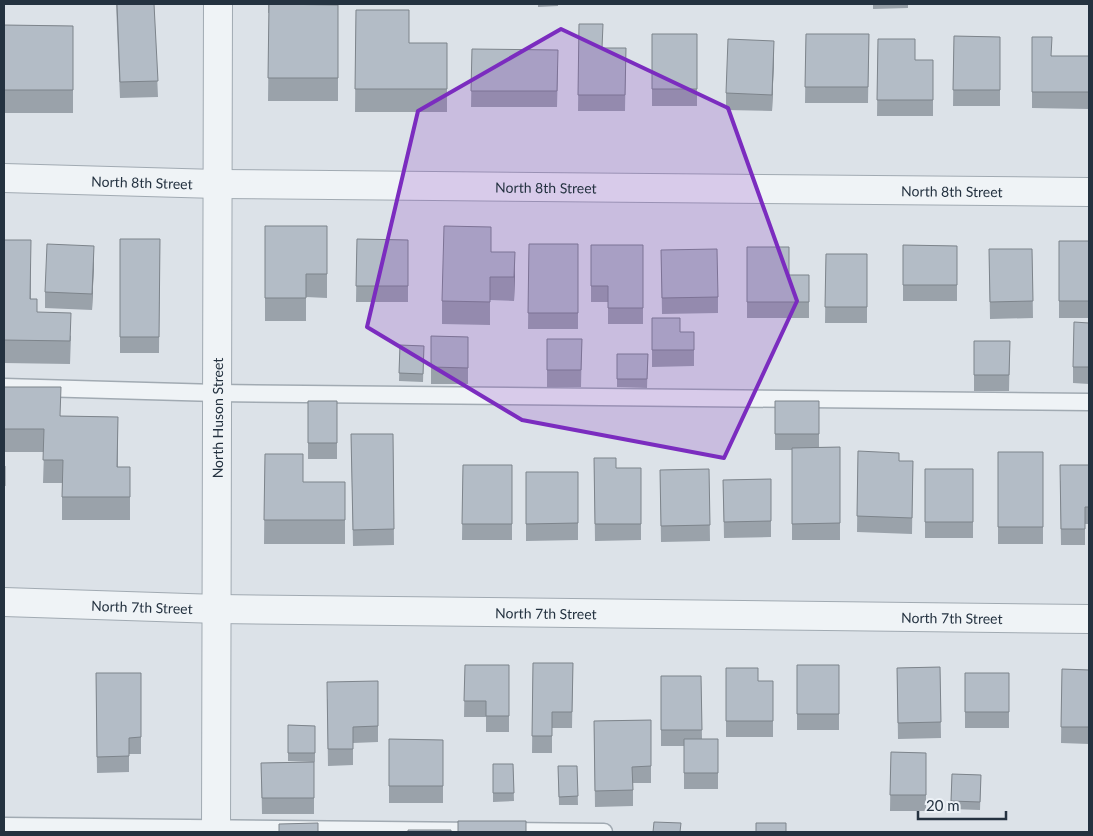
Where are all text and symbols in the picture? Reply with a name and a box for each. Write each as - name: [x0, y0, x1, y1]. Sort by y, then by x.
- street label: North 8th Street: [91, 172, 193, 192]
- street label: North 8th Street: [495, 178, 597, 196]
- street label: North 8th Street: [901, 182, 1003, 200]
- street label: North Huson Street: [208, 358, 226, 478]
- street label: North 7th Street: [91, 596, 193, 617]
- street label: North 7th Street: [495, 604, 597, 622]
- street label: North 7th Street: [901, 608, 1003, 627]
- scale bar: [918, 788, 1006, 820]
- text: 20 m: [926, 796, 960, 814]

